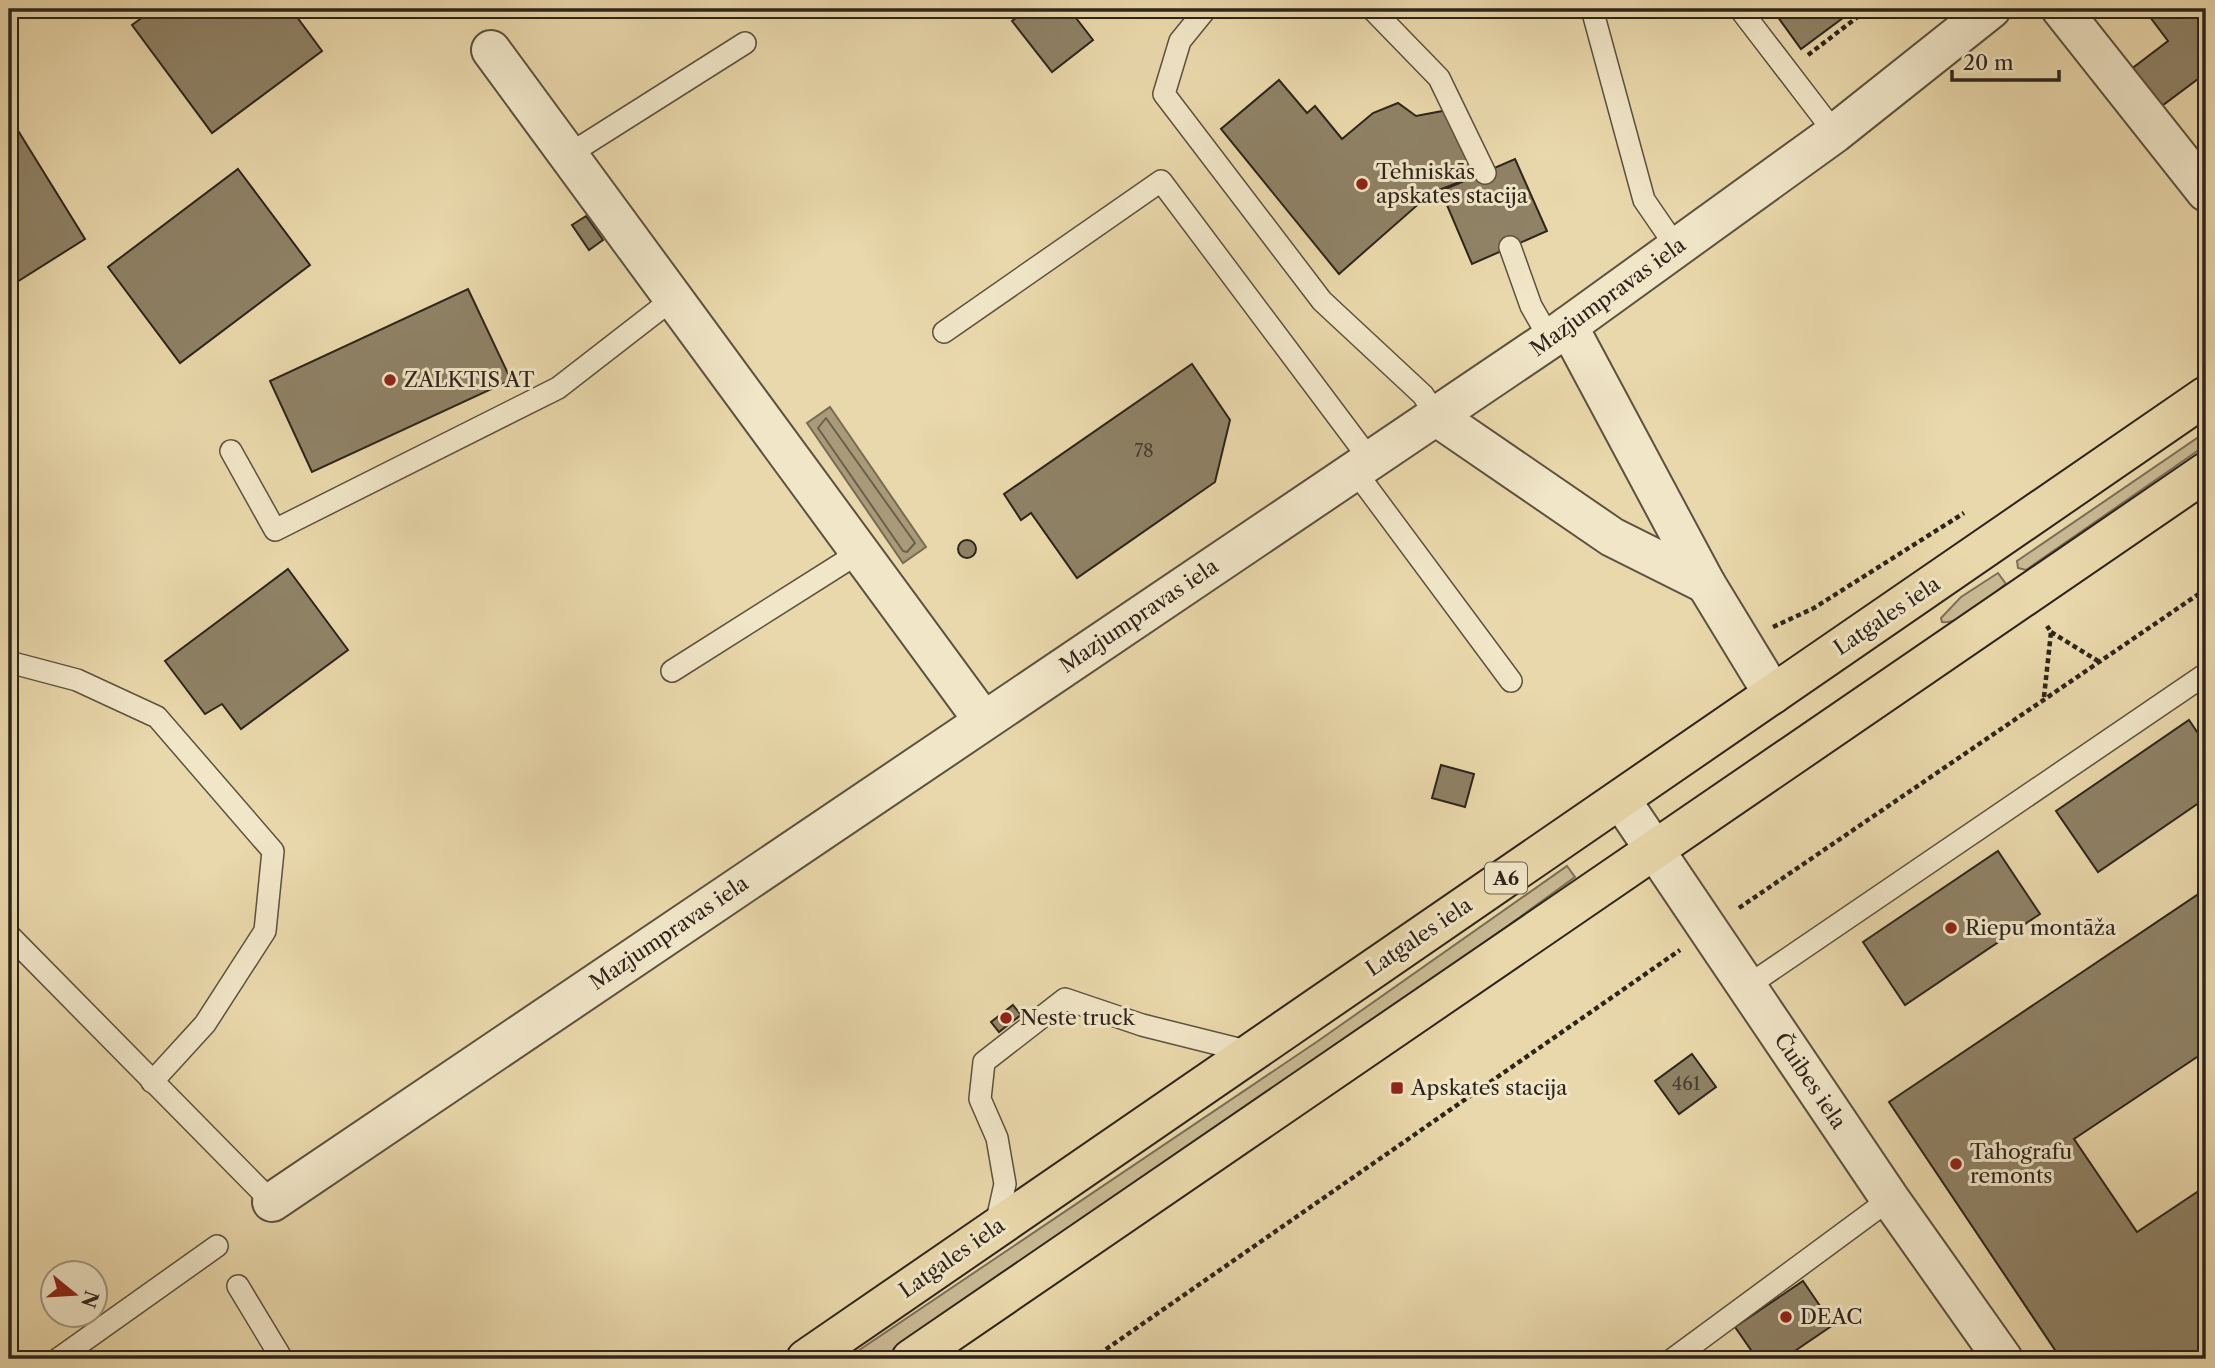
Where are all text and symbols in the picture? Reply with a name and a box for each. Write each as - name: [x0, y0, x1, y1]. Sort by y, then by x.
- scale bar: [1952, 38, 2059, 82]
- text: 20 m: [1963, 50, 2014, 75]
- place label: Tehniskās apskates stacija: [1376, 159, 1529, 208]
- marker: Tehniskās apskates stacija: [1354, 176, 1370, 192]
- street label: Mazjumpravas iela: [1525, 231, 1691, 361]
- place label: ZALKTIS AT: [404, 367, 535, 392]
- marker: ZALKTIS AT: [382, 372, 398, 388]
- house number: 78: [1134, 440, 1154, 462]
- street label: Mazjumpravas iela: [1055, 553, 1223, 678]
- street label: Latgales iela: [1829, 570, 1945, 660]
- road number: A6: [1485, 862, 1527, 894]
- street label: Mazjumpravas iela: [585, 870, 753, 995]
- street label: Latgales iela: [1361, 891, 1477, 981]
- place label: Riepu montāža: [1965, 915, 2117, 940]
- marker: Riepu montāža: [1943, 920, 1959, 936]
- place label: Neste truck: [1020, 1005, 1136, 1030]
- marker: Neste truck: [998, 1010, 1014, 1026]
- street label: Čuibes iela: [1769, 1028, 1852, 1134]
- house number: 461: [1672, 1073, 1701, 1095]
- place label: Apskates stacija: [1410, 1075, 1568, 1100]
- marker: Apskates stacija: [1389, 1080, 1405, 1096]
- place label: Tahografu remonts: [1970, 1139, 2072, 1188]
- marker: Tahografu remonts: [1948, 1156, 1964, 1172]
- street label: Latgales iela: [894, 1212, 1010, 1303]
- north arrow: [38, 1260, 108, 1330]
- text: N: [76, 1288, 103, 1311]
- place label: DEAC: [1800, 1304, 1862, 1329]
- marker: DEAC: [1778, 1309, 1794, 1325]

